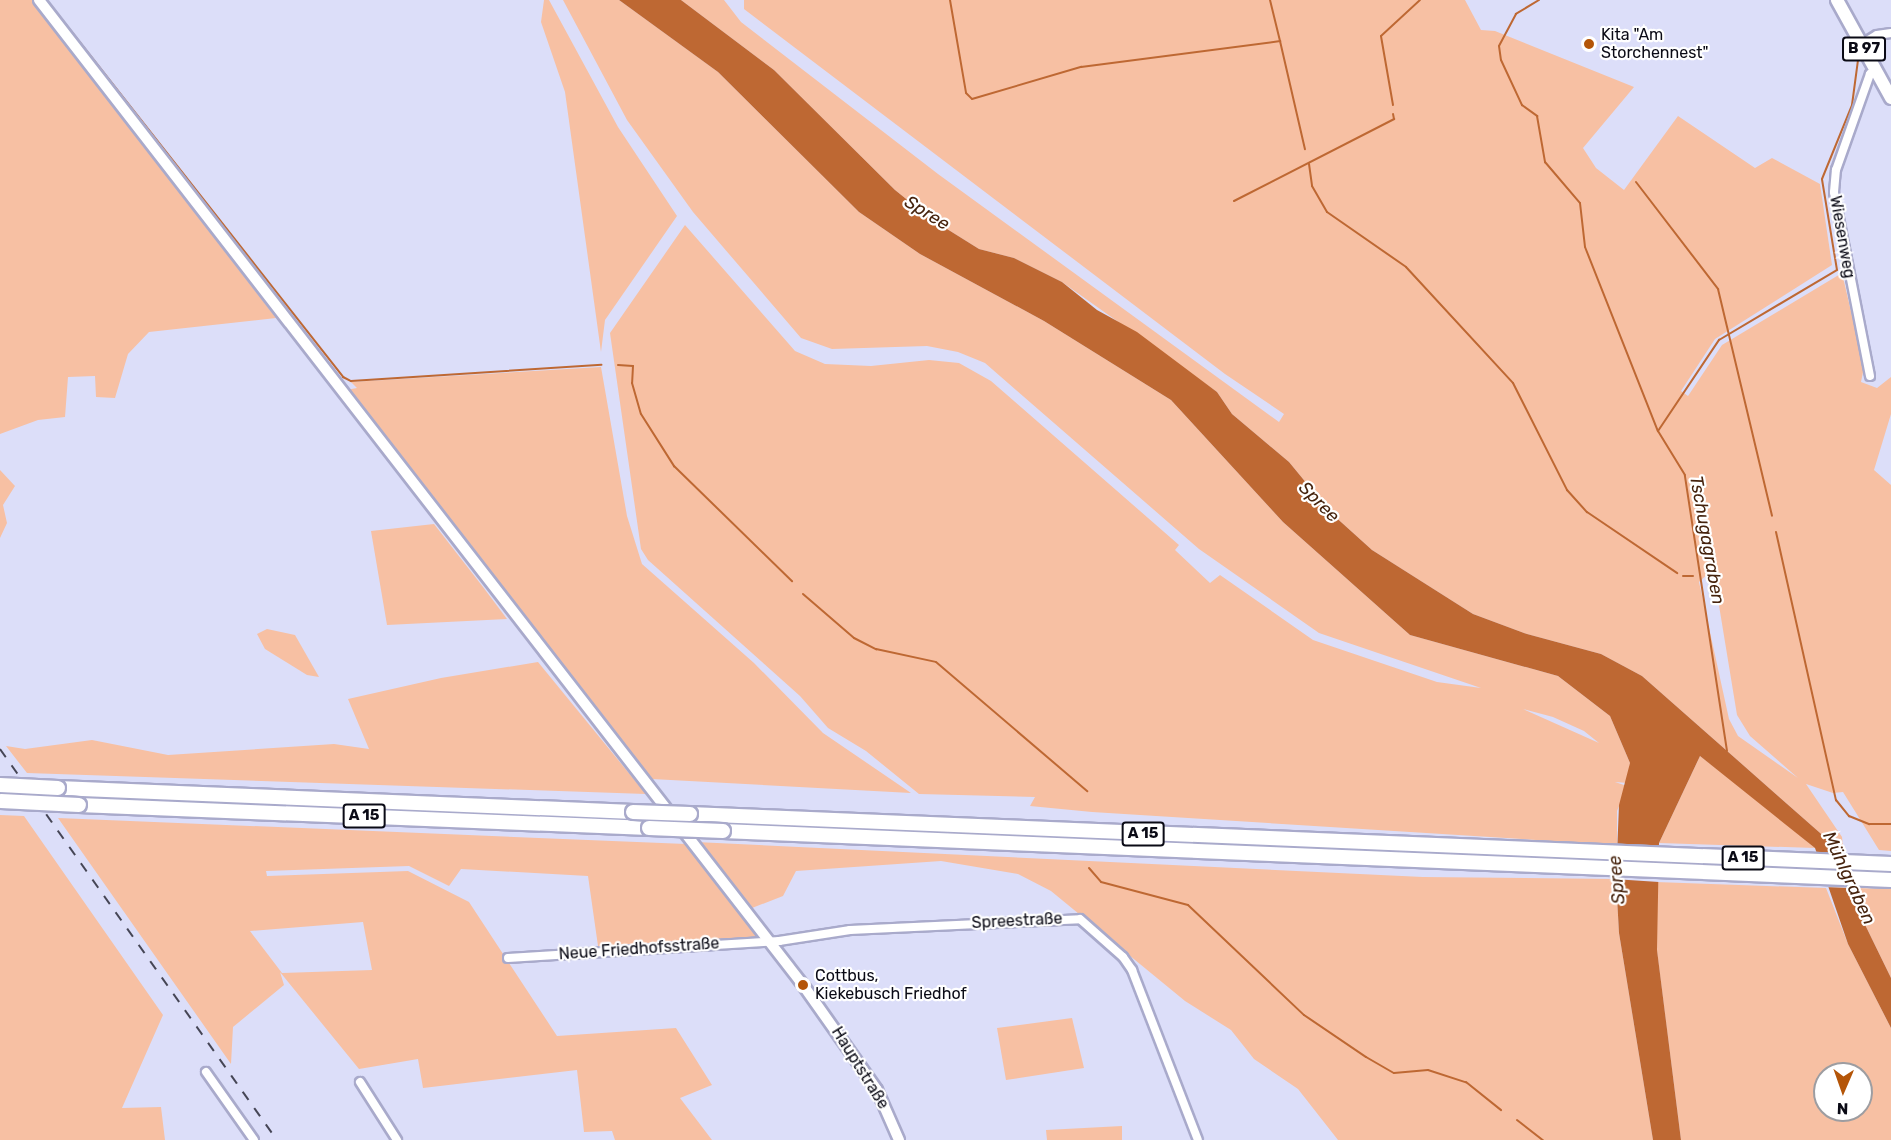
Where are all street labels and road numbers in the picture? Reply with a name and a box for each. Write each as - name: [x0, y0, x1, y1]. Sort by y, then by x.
- road number: B 97: [1842, 37, 1886, 61]
- street label: Wiesenweg: [1825, 194, 1859, 280]
- road number: A 15: [342, 804, 386, 828]
- road number: A 15: [1120, 822, 1166, 846]
- road number: A 15: [1720, 846, 1766, 870]
- street label: Spreestraße: [971, 909, 1063, 933]
- street label: Neue Friedhofsstraße: [558, 934, 720, 964]
- street label: Hauptstraße: [827, 1023, 893, 1113]

